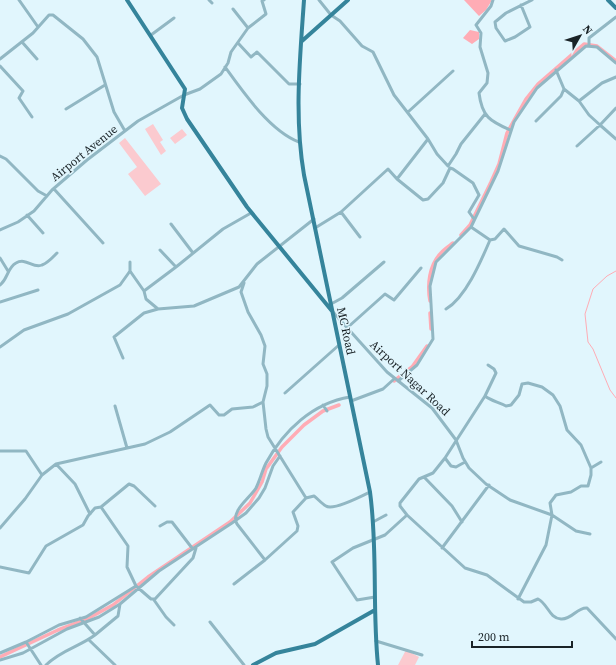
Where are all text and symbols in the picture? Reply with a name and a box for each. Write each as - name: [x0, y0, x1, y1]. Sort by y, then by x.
- north arrow: [560, 16, 600, 56]
- text: N: [579, 22, 596, 38]
- street label: Airport Avenue: [47, 121, 121, 185]
- street label: MC Road: [333, 306, 359, 356]
- street label: Airport Nagar Road: [367, 337, 454, 419]
- scale bar: [472, 623, 572, 649]
- text: 200 m: [478, 629, 510, 645]

